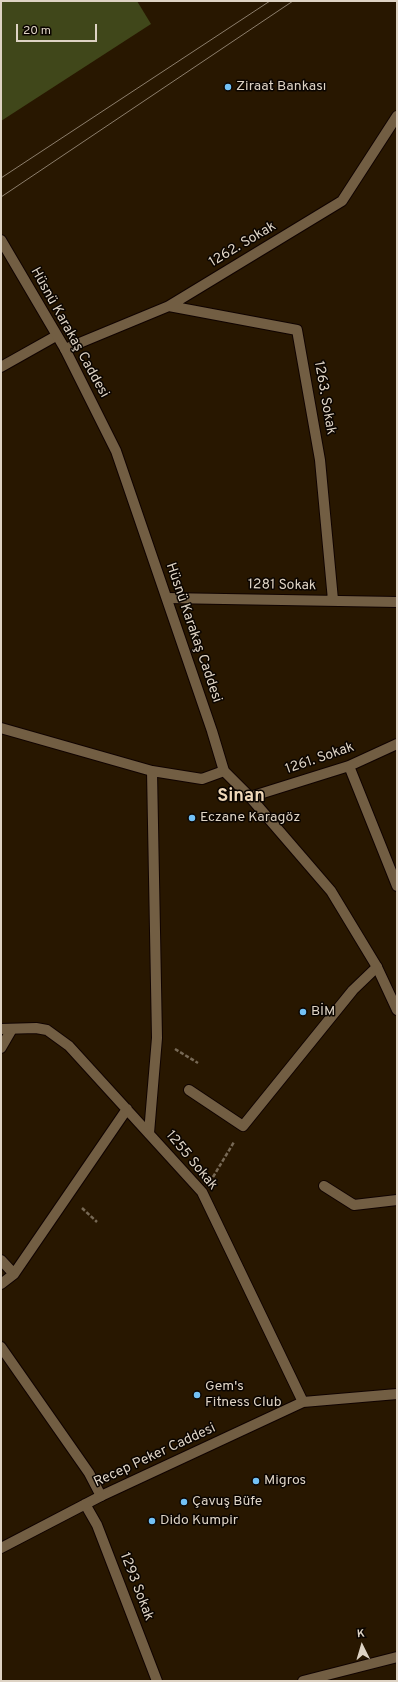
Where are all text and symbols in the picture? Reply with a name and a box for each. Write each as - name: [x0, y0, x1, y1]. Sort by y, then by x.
- scale bar: [18, 16, 99, 42]
- text: 20 m: [23, 23, 51, 39]
- place label: Ziraat Bankası: [236, 79, 326, 95]
- marker: Ziraat Bankası: [223, 82, 233, 92]
- street label: 1262. Sokak: [207, 218, 279, 272]
- street label: Hüsnü Karakaş Caddesi: [26, 265, 112, 401]
- street label: 1263. Sokak: [309, 360, 339, 436]
- street label: Hüsnü Karakaş Caddesi: [161, 561, 225, 705]
- street label: 1281 Sokak: [248, 577, 316, 595]
- street label: 1261. Sokak: [283, 739, 357, 779]
- district label: Sinan: [217, 786, 265, 808]
- place label: Eczane Karagöz: [200, 810, 300, 826]
- marker: Eczane Karagöz: [187, 813, 197, 823]
- place label: BİM: [311, 1004, 335, 1020]
- marker: BİM: [298, 1007, 308, 1017]
- street label: 1255 Sokak: [161, 1128, 221, 1194]
- place label: Gem's Fitness Club: [205, 1379, 282, 1412]
- marker: Gem's Fitness Club: [192, 1390, 202, 1400]
- street label: Recep Peker Caddesi: [91, 1420, 219, 1492]
- place label: Migros: [264, 1473, 306, 1489]
- marker: Migros: [251, 1476, 261, 1486]
- place label: Çavuş Büfe: [192, 1494, 262, 1510]
- marker: Çavuş Büfe: [179, 1497, 189, 1507]
- place label: Dido Kumpir: [160, 1513, 238, 1529]
- marker: Dido Kumpir: [147, 1516, 157, 1526]
- street label: 1293 Sokak: [115, 1551, 157, 1623]
- north arrow: [342, 1626, 382, 1666]
- text: K: [356, 1627, 365, 1641]

